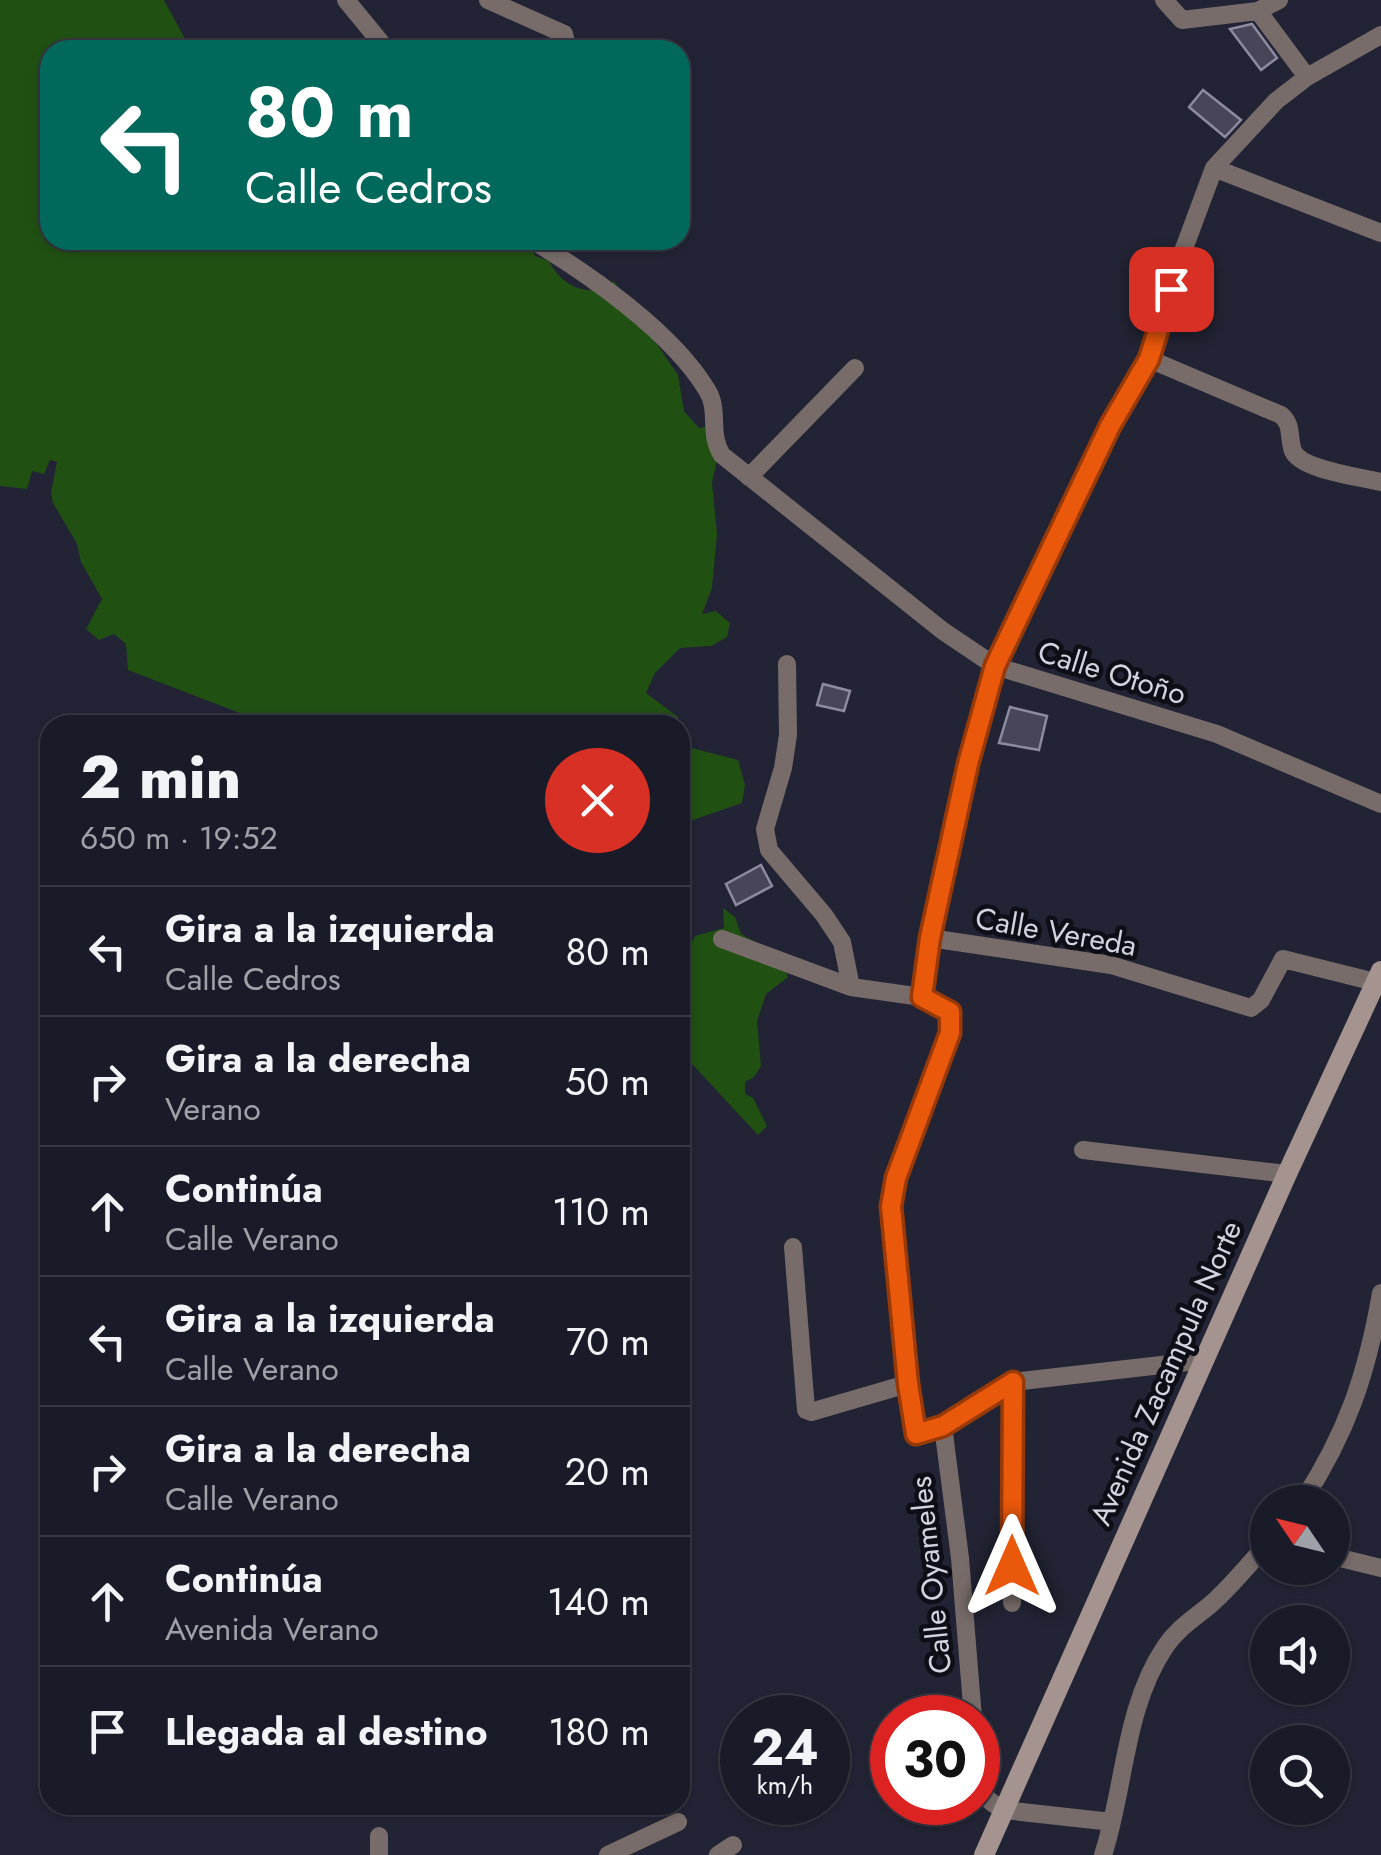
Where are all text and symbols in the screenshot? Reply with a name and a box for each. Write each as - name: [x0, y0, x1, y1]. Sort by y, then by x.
- text: 80 m: [245, 62, 414, 163]
- icon: left: [80, 80, 210, 210]
- text: Calle Cedros: [245, 155, 492, 220]
- pin: [1129, 247, 1214, 332]
- icon: arrive: [1144, 262, 1199, 317]
- street label: Calle Otoño: [1033, 630, 1191, 715]
- text: 2 min: [80, 734, 241, 821]
- button: close: [545, 748, 650, 853]
- text: 650 m · 19:52: [80, 815, 278, 861]
- street label: Calle Vereda: [972, 896, 1140, 967]
- text: Gira a la izquierda: [165, 901, 495, 956]
- icon: left: [80, 924, 135, 979]
- text: 80 m: [565, 924, 650, 979]
- text: Calle Cedros: [165, 956, 341, 1002]
- text: Gira a la derecha: [165, 1031, 471, 1086]
- icon: right: [80, 1054, 135, 1109]
- text: 50 m: [565, 1054, 650, 1109]
- text: Verano: [165, 1086, 261, 1132]
- text: Continúa: [165, 1161, 323, 1216]
- icon: ahead: [80, 1184, 135, 1239]
- text: 110 m: [552, 1184, 650, 1239]
- street label: Avenida Zacampula Norte: [1079, 1214, 1252, 1532]
- text: Calle Verano: [165, 1216, 339, 1262]
- text: Gira a la izquierda: [165, 1291, 495, 1346]
- icon: left: [80, 1314, 135, 1369]
- text: 70 m: [566, 1314, 650, 1369]
- text: Calle Verano: [165, 1346, 339, 1392]
- text: Gira a la derecha: [165, 1421, 471, 1476]
- icon: right: [80, 1444, 135, 1499]
- text: 20 m: [565, 1444, 650, 1499]
- street label: Calle Oyameles: [899, 1474, 962, 1676]
- text: Calle Verano: [165, 1476, 339, 1522]
- north arrow: [1250, 1485, 1350, 1585]
- map controls: [1250, 1485, 1350, 1825]
- position arrow: [960, 1514, 1064, 1618]
- text: Continúa: [165, 1551, 323, 1606]
- icon: ahead: [80, 1574, 135, 1629]
- text: 140 m: [547, 1574, 650, 1629]
- button: sound: [1250, 1605, 1350, 1705]
- text: Avenida Verano: [165, 1606, 379, 1652]
- speed limit sign: 30: [870, 1695, 1000, 1825]
- icon: arrive: [80, 1704, 135, 1759]
- text: Llegada al destino: [165, 1704, 488, 1759]
- text: 180 m: [548, 1704, 650, 1759]
- text: 24: [751, 1711, 819, 1784]
- button: search: [1250, 1725, 1350, 1825]
- text: km/h: [757, 1767, 813, 1803]

